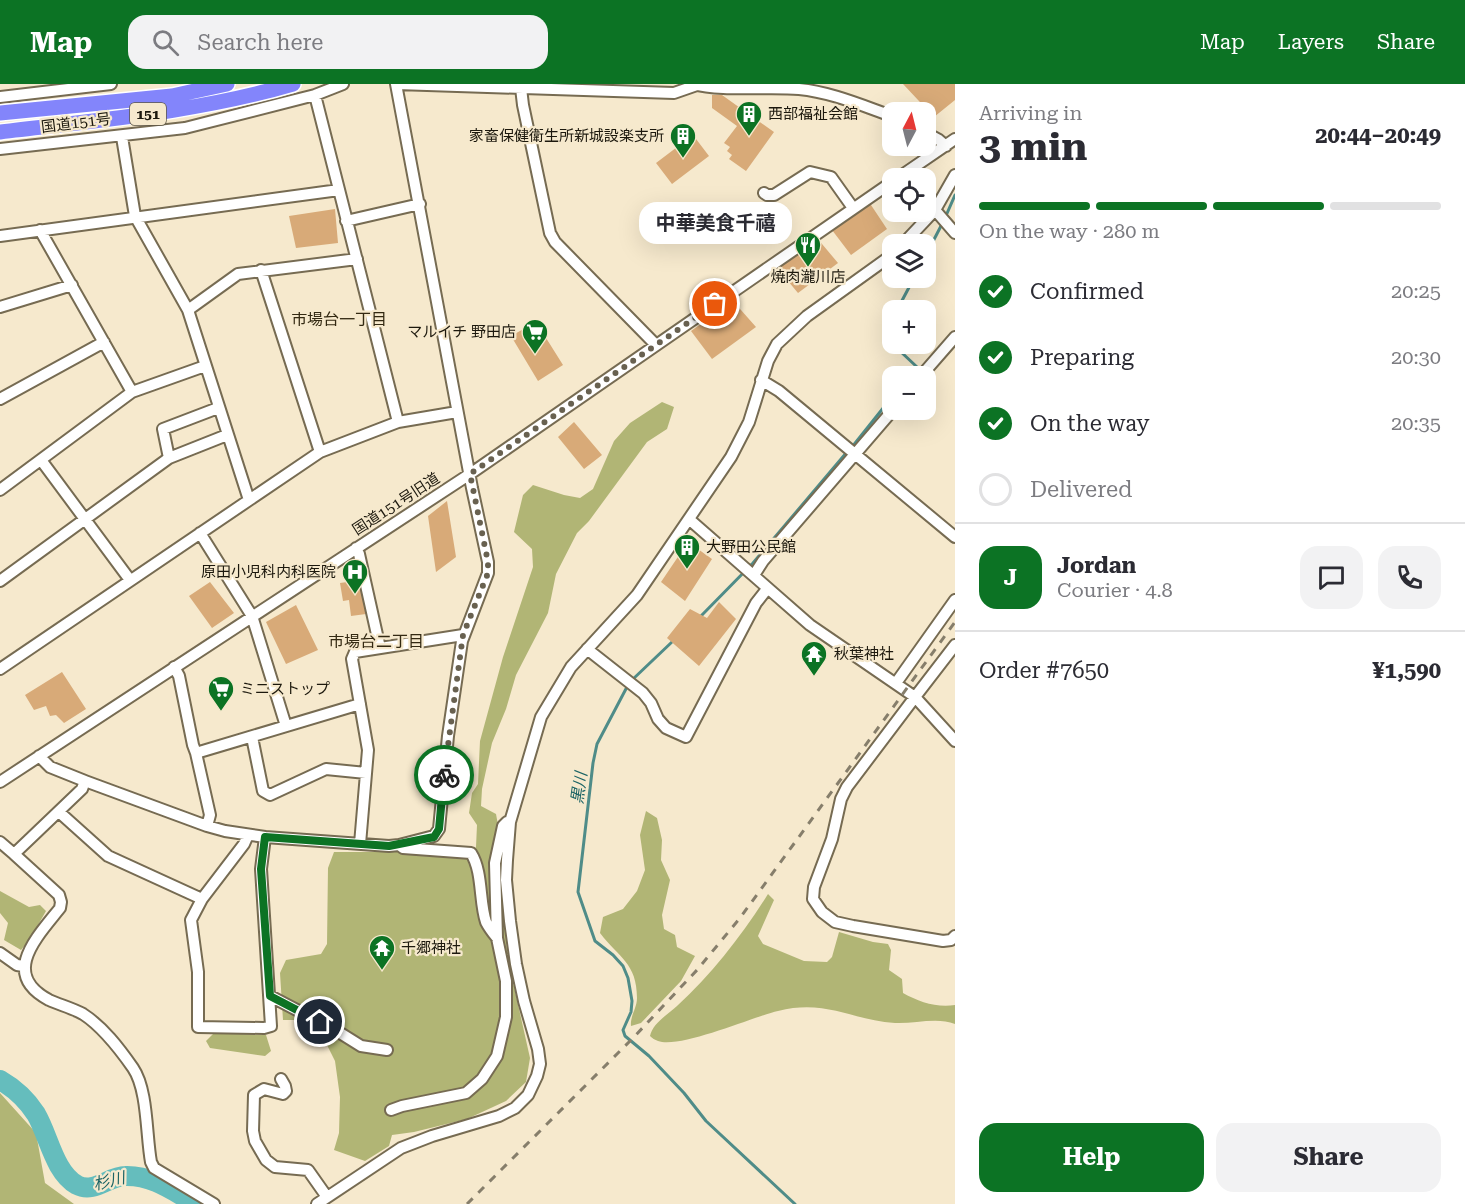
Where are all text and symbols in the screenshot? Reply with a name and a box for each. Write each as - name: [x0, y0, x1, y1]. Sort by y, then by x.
- search box: [128, 15, 548, 69]
- text: Map: [30, 26, 92, 59]
- icon: search: [149, 26, 182, 59]
- text: Search here: [197, 30, 323, 55]
- text: Map: [1200, 30, 1245, 54]
- text: Layers: [1278, 30, 1344, 54]
- text: Share: [1377, 30, 1435, 54]
- building icon: 西部福祉会館: [734, 99, 764, 137]
- text: Arriving in: [979, 101, 1082, 125]
- north arrow: [882, 102, 936, 156]
- map controls: [882, 102, 936, 420]
- road number: 151: [130, 103, 166, 125]
- place label: 西部福祉会館: [768, 105, 858, 123]
- street label: 国道151号: [40, 110, 112, 136]
- building icon: 家畜保健衛生所新城設楽支所: [668, 121, 698, 159]
- text: 20:44–20:49: [1315, 123, 1441, 148]
- text: 3 min: [979, 124, 1087, 170]
- place label: 家畜保健衛生所新城設楽支所: [469, 127, 664, 145]
- button: locate: [882, 168, 936, 222]
- callout: 中華美食千禧: [638, 202, 792, 244]
- text: 中華美食千禧: [656, 211, 776, 235]
- text: On the way · 280 m: [979, 219, 1160, 243]
- restaurant icon: 焼肉瀧川店: [793, 230, 823, 268]
- button: layers: [882, 234, 936, 288]
- place label: 焼肉瀧川店: [770, 268, 846, 286]
- icon: check: [979, 275, 1012, 308]
- pin: [689, 278, 740, 329]
- text: Confirmed: [1030, 279, 1144, 304]
- text: 20:25: [1391, 279, 1441, 303]
- icon: bag: [698, 287, 731, 320]
- button: +: [882, 300, 936, 354]
- district label: 市場台一丁目: [291, 310, 387, 329]
- supermarket icon: マルイチ 野田店: [520, 317, 550, 355]
- place label: マルイチ 野田店: [407, 323, 516, 341]
- icon: check: [979, 341, 1012, 374]
- text: Preparing: [1030, 345, 1134, 370]
- text: 20:30: [1391, 345, 1441, 369]
- button: −: [882, 366, 936, 420]
- icon: check: [979, 407, 1012, 440]
- text: On the way: [1030, 411, 1150, 436]
- text: 20:35: [1391, 411, 1441, 435]
- street label: 国道151号旧道: [349, 469, 443, 539]
- text: Delivered: [1030, 477, 1132, 502]
- building icon: 大野田公民館: [672, 532, 702, 570]
- place label: 大野田公民館: [706, 538, 796, 556]
- button: chat: [1300, 546, 1363, 609]
- button: phone: [1378, 546, 1441, 609]
- text: Jordan: [1057, 553, 1136, 578]
- hospital icon: 原田小児科内科医院: [340, 557, 370, 595]
- place label: 原田小児科内科医院: [201, 563, 336, 581]
- text: J: [1004, 565, 1017, 590]
- text: Courier · 4.8: [1057, 578, 1173, 602]
- district label: 市場台二丁目: [328, 632, 424, 651]
- temple icon: 秋葉神社: [799, 639, 829, 677]
- place label: 秋葉神社: [834, 645, 894, 663]
- text: Order #7650: [979, 658, 1109, 683]
- text: ¥1,590: [1372, 658, 1441, 683]
- supermarket icon: ミニストップ: [206, 674, 236, 712]
- place label: ミニストップ: [240, 680, 330, 698]
- courier: [414, 745, 474, 805]
- icon: bike: [428, 759, 461, 792]
- water label: 黒川: [567, 769, 591, 805]
- temple icon: 千郷神社: [367, 933, 397, 971]
- place label: 千郷神社: [401, 939, 461, 957]
- pin: [294, 996, 345, 1047]
- icon: home: [303, 1005, 336, 1038]
- button: Help: [979, 1123, 1204, 1192]
- button: Share: [1216, 1123, 1441, 1192]
- water label: 杉川: [91, 1168, 129, 1194]

